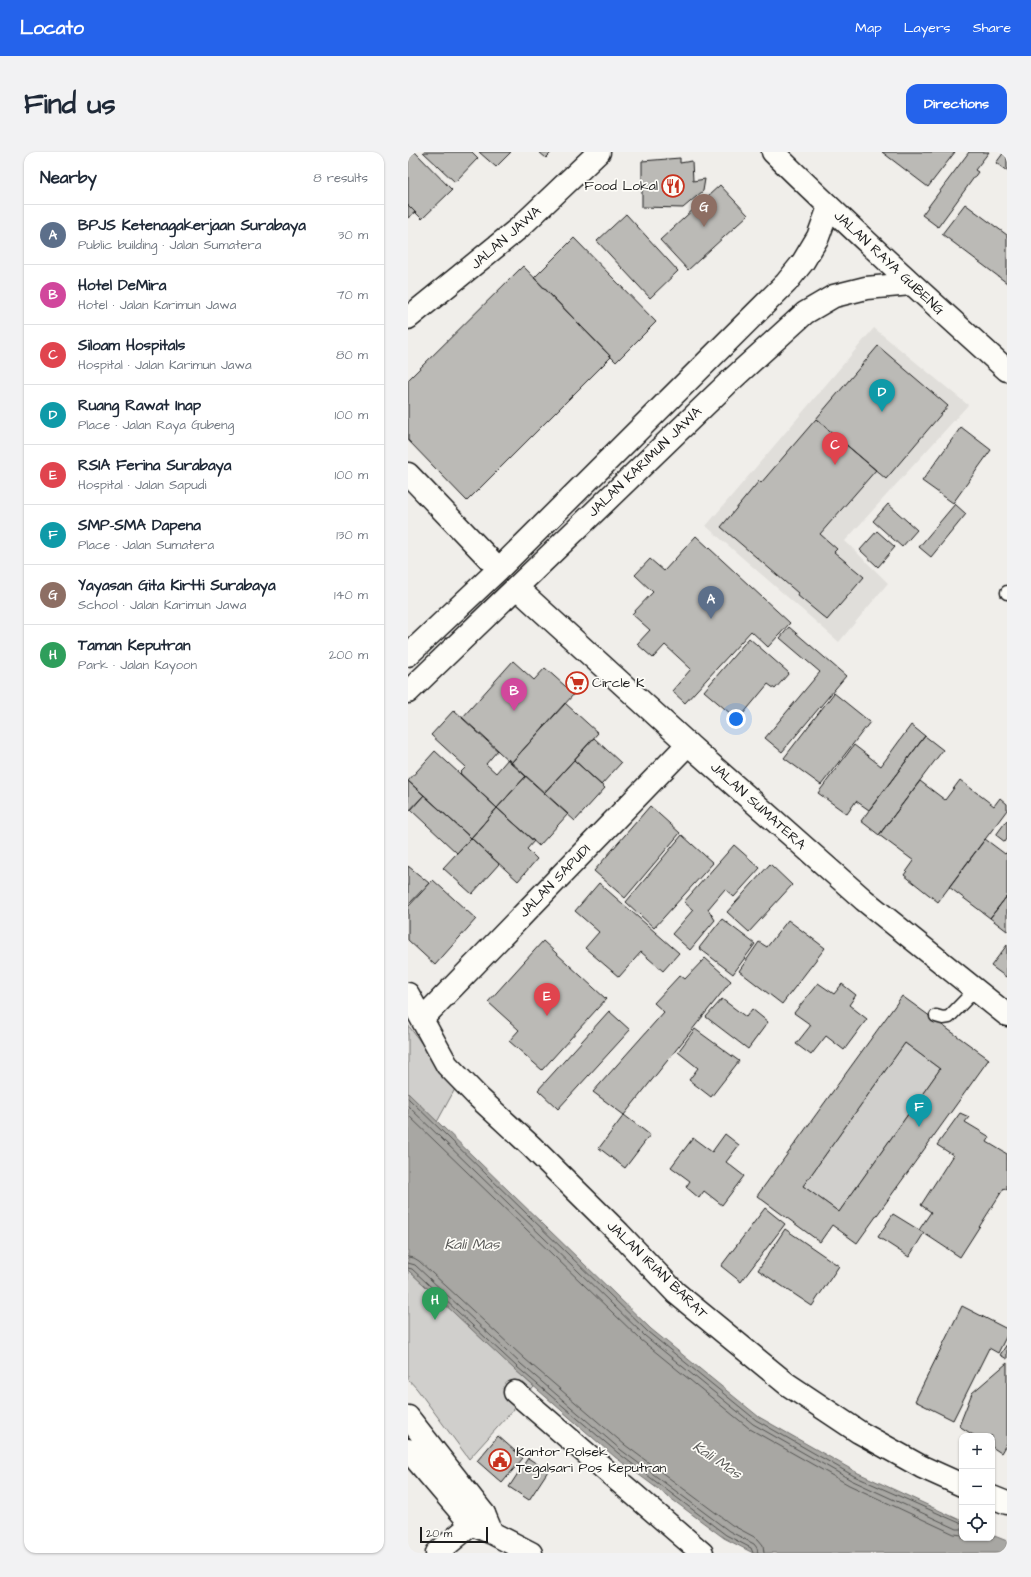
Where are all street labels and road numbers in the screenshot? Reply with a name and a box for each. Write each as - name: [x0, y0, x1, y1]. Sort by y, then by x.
- street label: JALAN JAWA: [466, 202, 546, 274]
- street label: JALAN RAYA GUBENG: [829, 206, 949, 320]
- street label: JALAN KARIMUN JAWA: [584, 402, 706, 522]
- street label: JALAN SUMATERA: [706, 757, 810, 855]
- street label: JALAN SAPUDI: [515, 840, 595, 922]
- street label: JALAN IRIAN BARAT: [602, 1216, 712, 1324]

